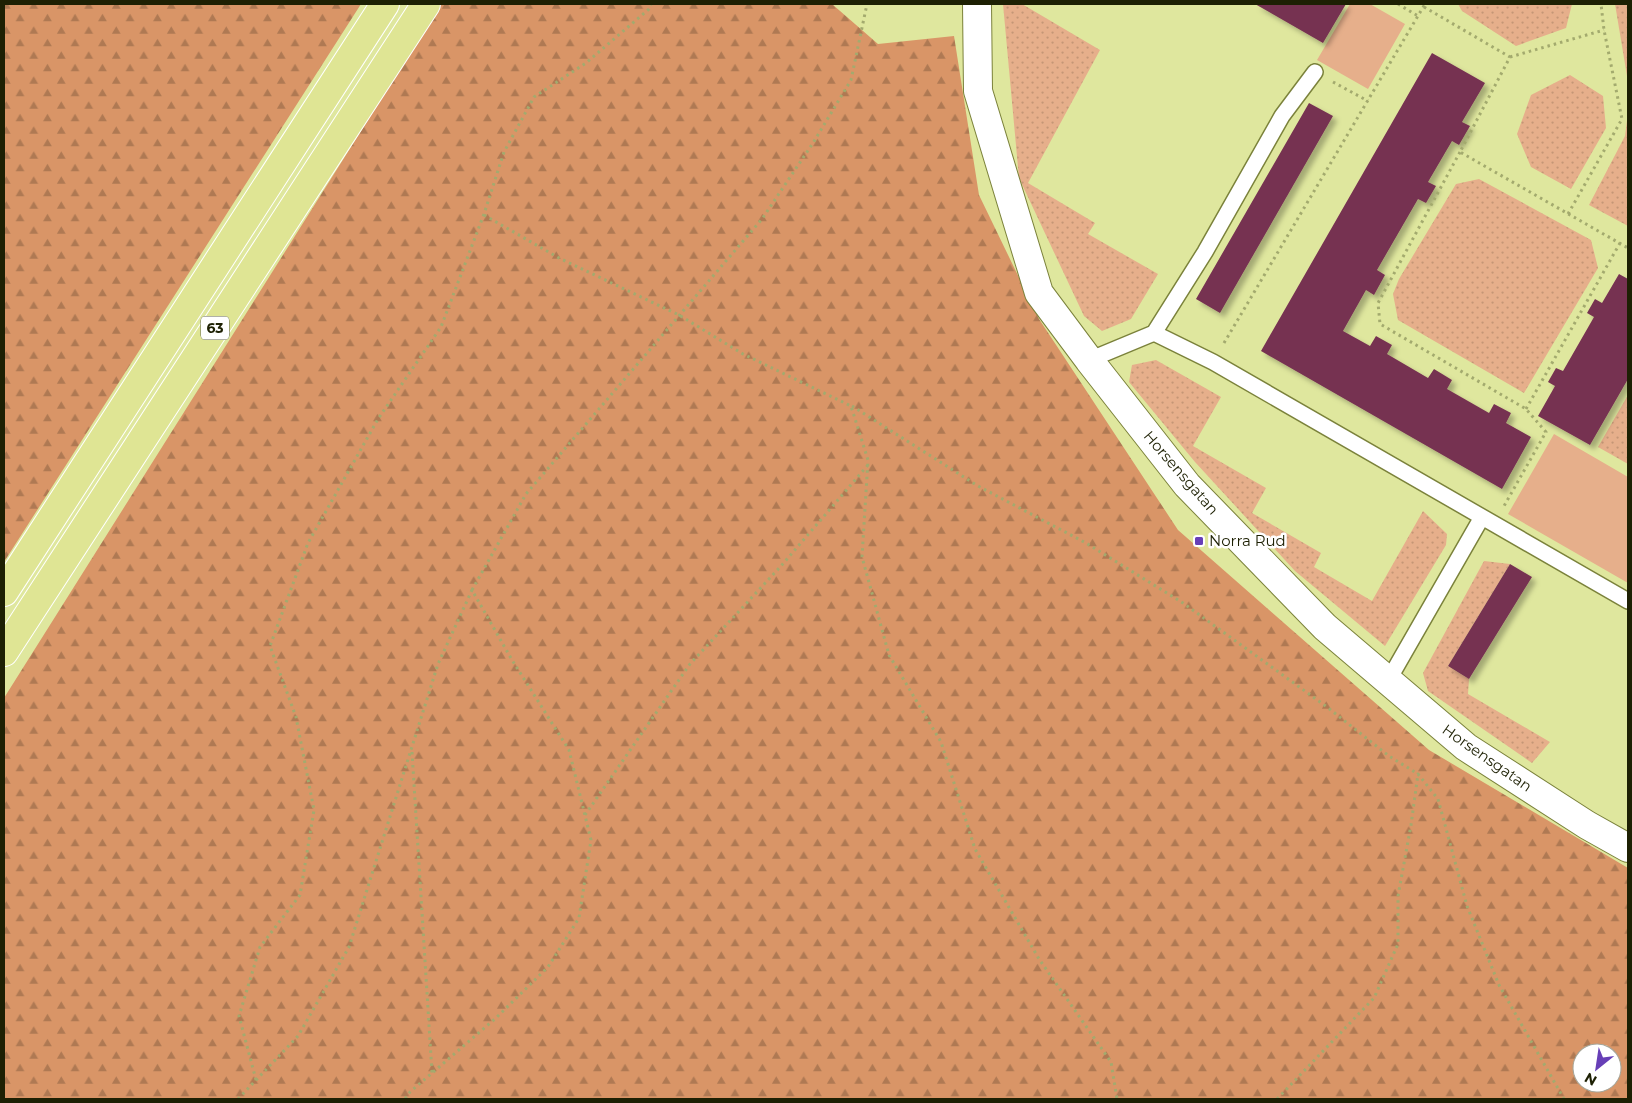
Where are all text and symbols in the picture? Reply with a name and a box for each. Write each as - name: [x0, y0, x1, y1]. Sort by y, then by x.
- road number: 63: [201, 316, 229, 339]
- street label: Horsensgatan: [1140, 427, 1223, 519]
- place label: Norra Rud: [1209, 531, 1286, 550]
- marker: Norra Rud: [1193, 535, 1205, 547]
- street label: Horsensgatan: [1439, 720, 1536, 796]
- north arrow: [1572, 1043, 1622, 1093]
- text: N: [1581, 1069, 1600, 1090]

